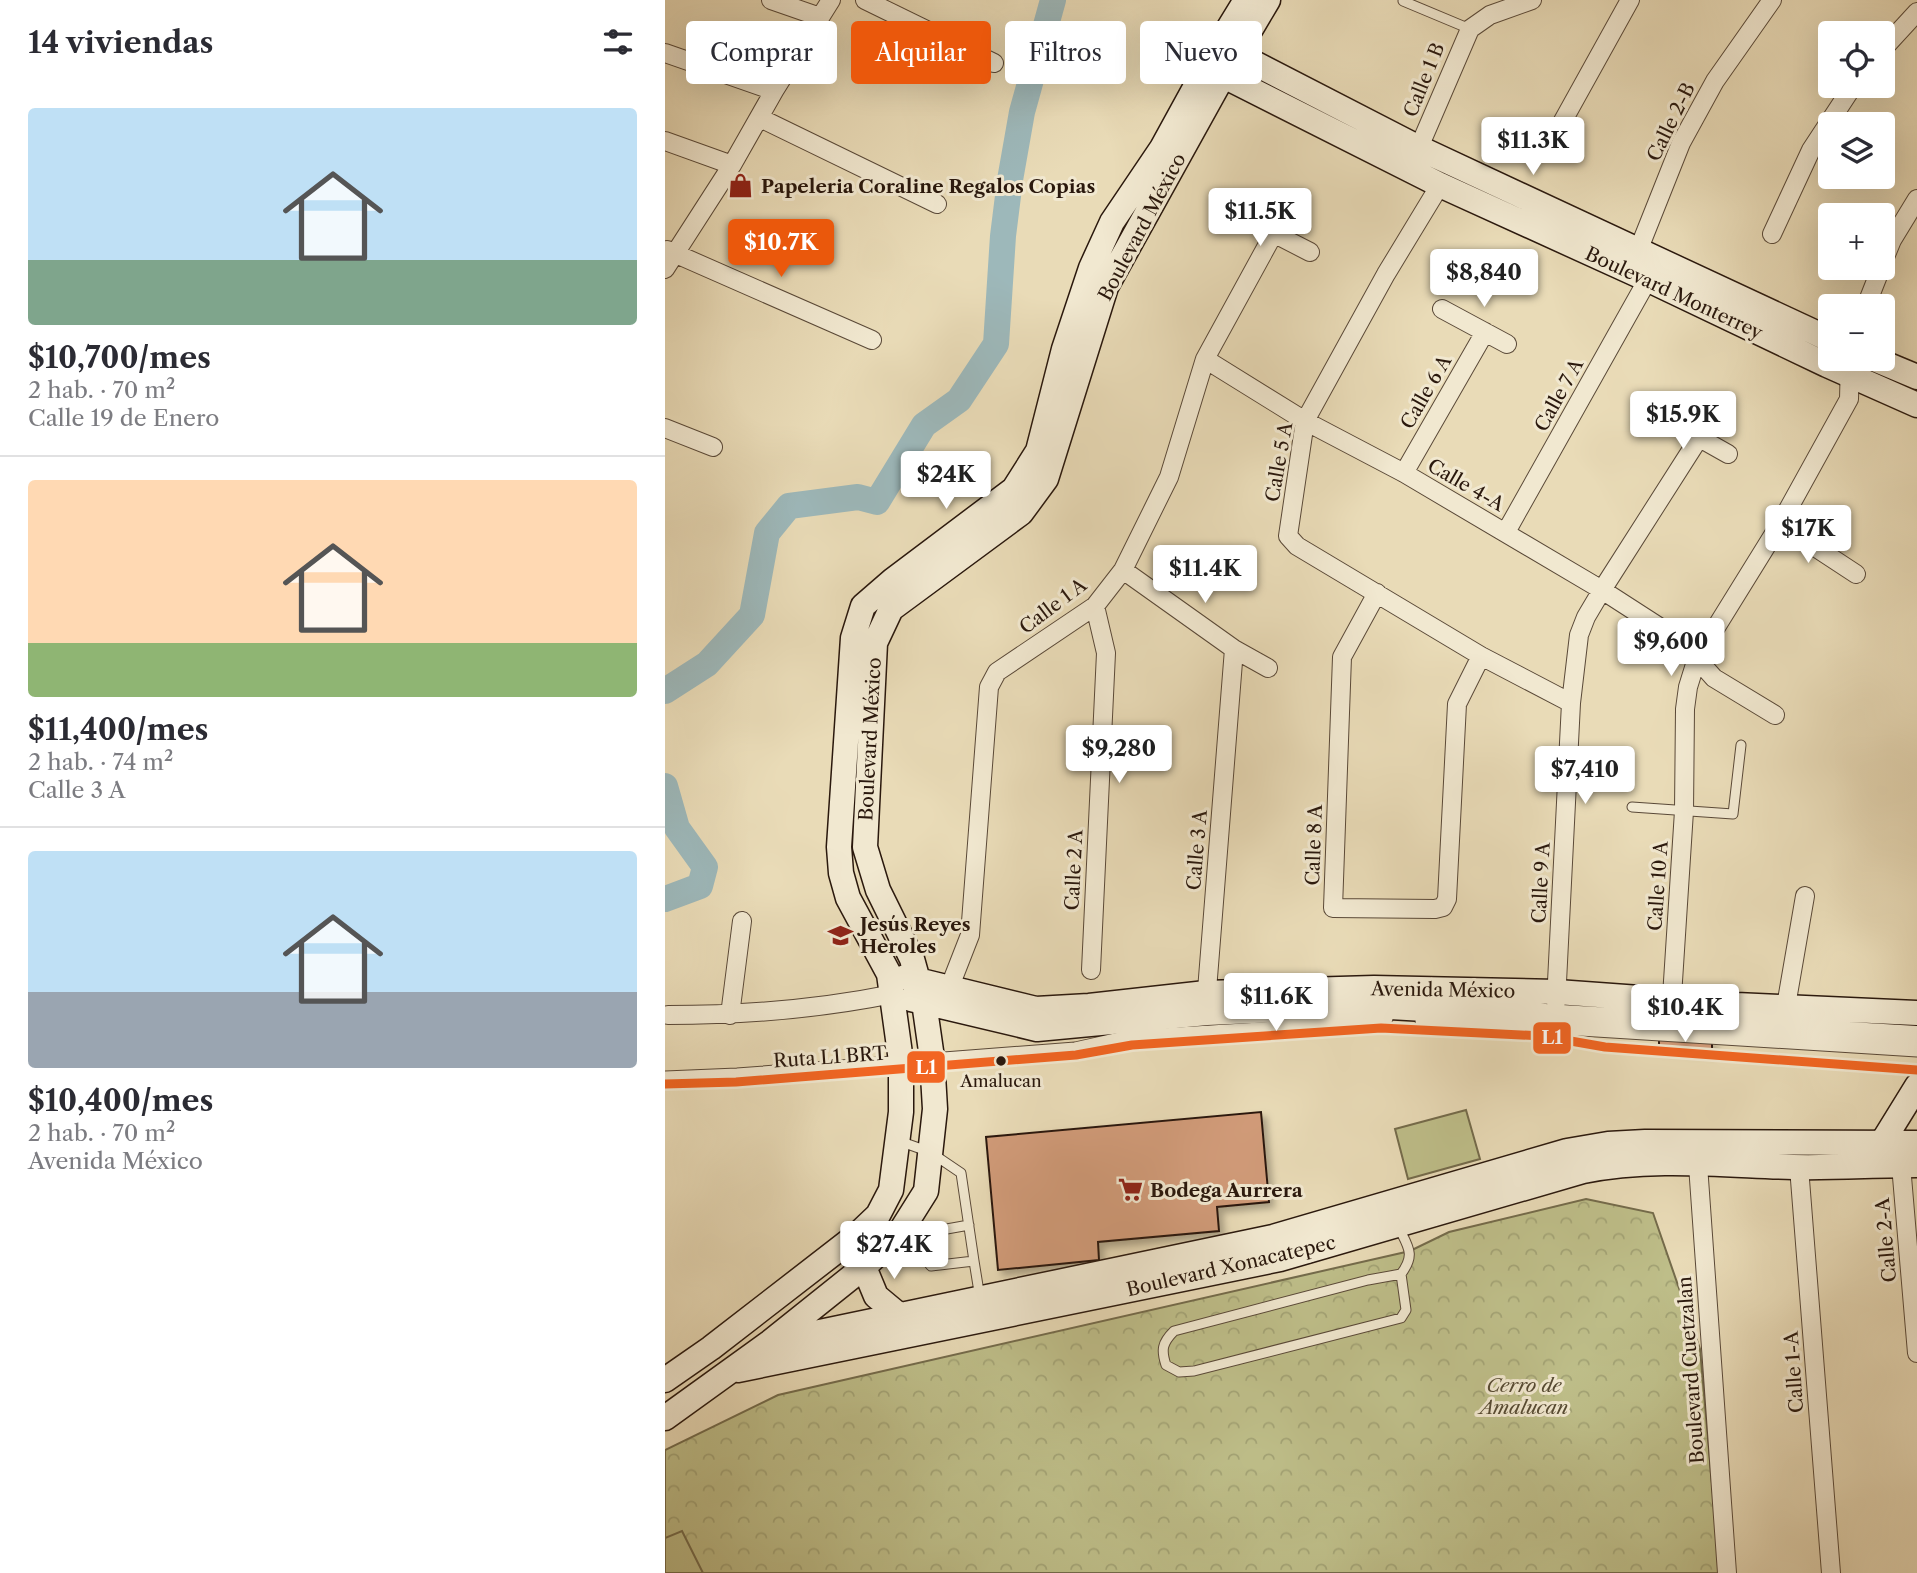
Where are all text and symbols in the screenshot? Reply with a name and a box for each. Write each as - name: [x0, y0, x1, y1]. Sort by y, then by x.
- chip: Comprar: [686, 21, 837, 84]
- chip: Alquilar: [851, 21, 991, 84]
- chip: Filtros: [1005, 21, 1126, 84]
- chip: Nuevo: [1140, 21, 1262, 84]
- map controls: [1818, 21, 1895, 371]
- button: locate: [1818, 21, 1895, 98]
- icon: filters: [599, 23, 637, 61]
- text: 14 viviendas: [28, 24, 214, 61]
- street label: Calle 1 B: [1399, 40, 1449, 120]
- street label: Calle 2-B: [1642, 79, 1700, 165]
- button: layers: [1818, 112, 1895, 189]
- pin: $11.3K: [1476, 118, 1590, 177]
- text: $11.3K: [1497, 126, 1569, 154]
- street label: Boulevard México: [1093, 149, 1191, 305]
- icon: home: [270, 153, 396, 279]
- shop icon: Papeleria Coraline Regalos Copias: [727, 172, 755, 200]
- place label: Papeleria Coraline Regalos Copias: [761, 175, 1095, 198]
- pin: $11.5K: [1203, 188, 1317, 248]
- text: $11.5K: [1225, 197, 1296, 225]
- button: +: [1818, 203, 1895, 280]
- pin: $10.7K: [724, 219, 838, 279]
- text: $10.7K: [744, 228, 818, 256]
- street label: Boulevard Monterrey: [1582, 242, 1767, 344]
- pin: $8,840: [1427, 250, 1541, 309]
- text: $8,840: [1446, 258, 1522, 286]
- button: −: [1818, 294, 1895, 371]
- text: $10,700/mes: [28, 339, 211, 376]
- street label: Calle 6 A: [1396, 350, 1457, 433]
- street label: Calle 7 A: [1530, 354, 1589, 435]
- text: 2 hab. · 70 m²: [28, 376, 175, 404]
- pin: $15.9K: [1626, 392, 1740, 451]
- text: $15.9K: [1646, 400, 1720, 428]
- text: Calle 19 de Enero: [28, 404, 219, 432]
- street label: Calle 5 A: [1261, 420, 1297, 504]
- pin: $24K: [905, 452, 987, 511]
- street label: Calle 4-A: [1423, 454, 1509, 517]
- text: $24K: [917, 460, 975, 488]
- pin: $17K: [1767, 505, 1849, 565]
- text: $17K: [1781, 514, 1835, 542]
- icon: home: [270, 525, 396, 651]
- pin: $11.4K: [1148, 546, 1262, 605]
- text: $11.4K: [1169, 554, 1241, 582]
- street label: Calle 1 A: [1015, 573, 1092, 639]
- pin: $9,600: [1614, 618, 1728, 678]
- text: $9,600: [1633, 627, 1709, 655]
- street label: Boulevard México: [854, 657, 886, 821]
- text: $11,400/mes: [28, 711, 208, 748]
- pin: $9,280: [1062, 726, 1176, 785]
- text: $9,280: [1082, 734, 1156, 762]
- pin: $7,410: [1528, 746, 1642, 806]
- text: 2 hab. · 74 m²: [28, 748, 173, 776]
- text: $7,410: [1551, 755, 1619, 783]
- text: Calle 3 A: [28, 776, 125, 804]
- street label: Calle 8 A: [1301, 803, 1327, 886]
- street label: Calle 3 A: [1182, 808, 1212, 891]
- street label: Calle 2 A: [1060, 828, 1088, 911]
- street label: Calle 10 A: [1643, 839, 1673, 932]
- street label: Calle 9 A: [1527, 841, 1555, 924]
- icon: home: [270, 896, 396, 1022]
- place label: Jesús Reyes Heroles: [857, 913, 971, 958]
- school or university icon: Jesús Reyes Heroles: [826, 921, 854, 949]
- pin: $11.6K: [1219, 974, 1333, 1033]
- street label: Avenida México: [1370, 977, 1515, 1003]
- text: $11.6K: [1240, 982, 1312, 1010]
- pin: $10.4K: [1628, 984, 1742, 1044]
- text: $10.4K: [1647, 993, 1723, 1021]
- line badge: L1: [1532, 1021, 1572, 1055]
- text: L1: [1541, 1026, 1563, 1049]
- street label: Ruta L1 BRT: [773, 1042, 888, 1072]
- line badge: L1: [906, 1050, 946, 1084]
- marker: Amalucan: [994, 1054, 1008, 1068]
- text: L1: [915, 1056, 937, 1079]
- place label: Amalucan: [959, 1071, 1042, 1091]
- text: $10,400/mes: [28, 1082, 213, 1119]
- text: 2 hab. · 70 m²: [28, 1119, 175, 1147]
- text: Avenida México: [28, 1147, 203, 1175]
- supermarket icon: Bodega Aurrera: [1116, 1176, 1144, 1204]
- place label: Bodega Aurrera: [1150, 1179, 1304, 1202]
- street label: Calle 2-A: [1871, 1196, 1901, 1283]
- pin: $27.4K: [837, 1222, 951, 1281]
- text: $27.4K: [856, 1230, 932, 1258]
- street label: Boulevard Xonacatepec: [1124, 1231, 1338, 1301]
- street label: Boulevard Cuetzalan: [1673, 1275, 1709, 1464]
- street label: Calle 1-A: [1780, 1329, 1808, 1414]
- park label: Cerro de Amalucan: [1477, 1374, 1568, 1419]

